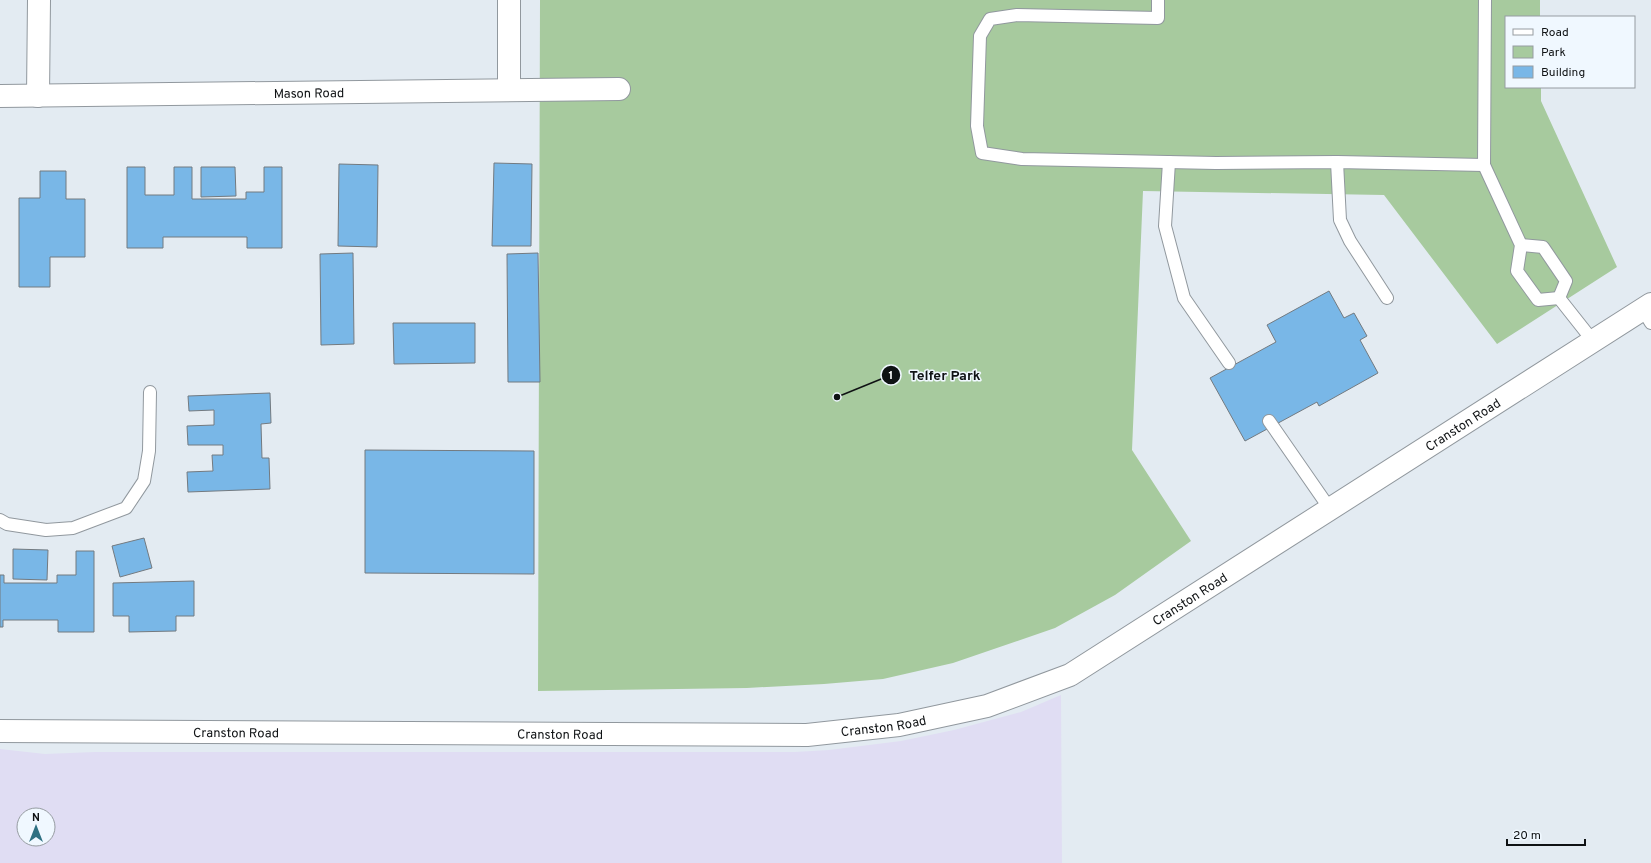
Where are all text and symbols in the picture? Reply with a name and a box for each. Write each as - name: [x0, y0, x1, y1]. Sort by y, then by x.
- legend: [1505, 16, 1635, 88]
- text: Road: [1541, 25, 1569, 41]
- text: Park: [1541, 45, 1566, 61]
- text: Building: [1541, 65, 1585, 81]
- street label: Mason Road: [274, 86, 344, 103]
- callout: Telfer Park: [881, 362, 988, 388]
- text: 1: [889, 368, 893, 384]
- text: Telfer Park: [909, 368, 981, 385]
- street label: Cranston Road: [1423, 396, 1504, 456]
- street label: Cranston Road: [1150, 570, 1231, 630]
- street label: Cranston Road: [840, 713, 928, 741]
- street label: Cranston Road: [193, 726, 279, 742]
- street label: Cranston Road: [517, 728, 603, 744]
- north arrow: [16, 807, 56, 847]
- text: N: [32, 811, 40, 825]
- scale bar: [1507, 821, 1585, 847]
- text: 20 m: [1513, 828, 1541, 844]

